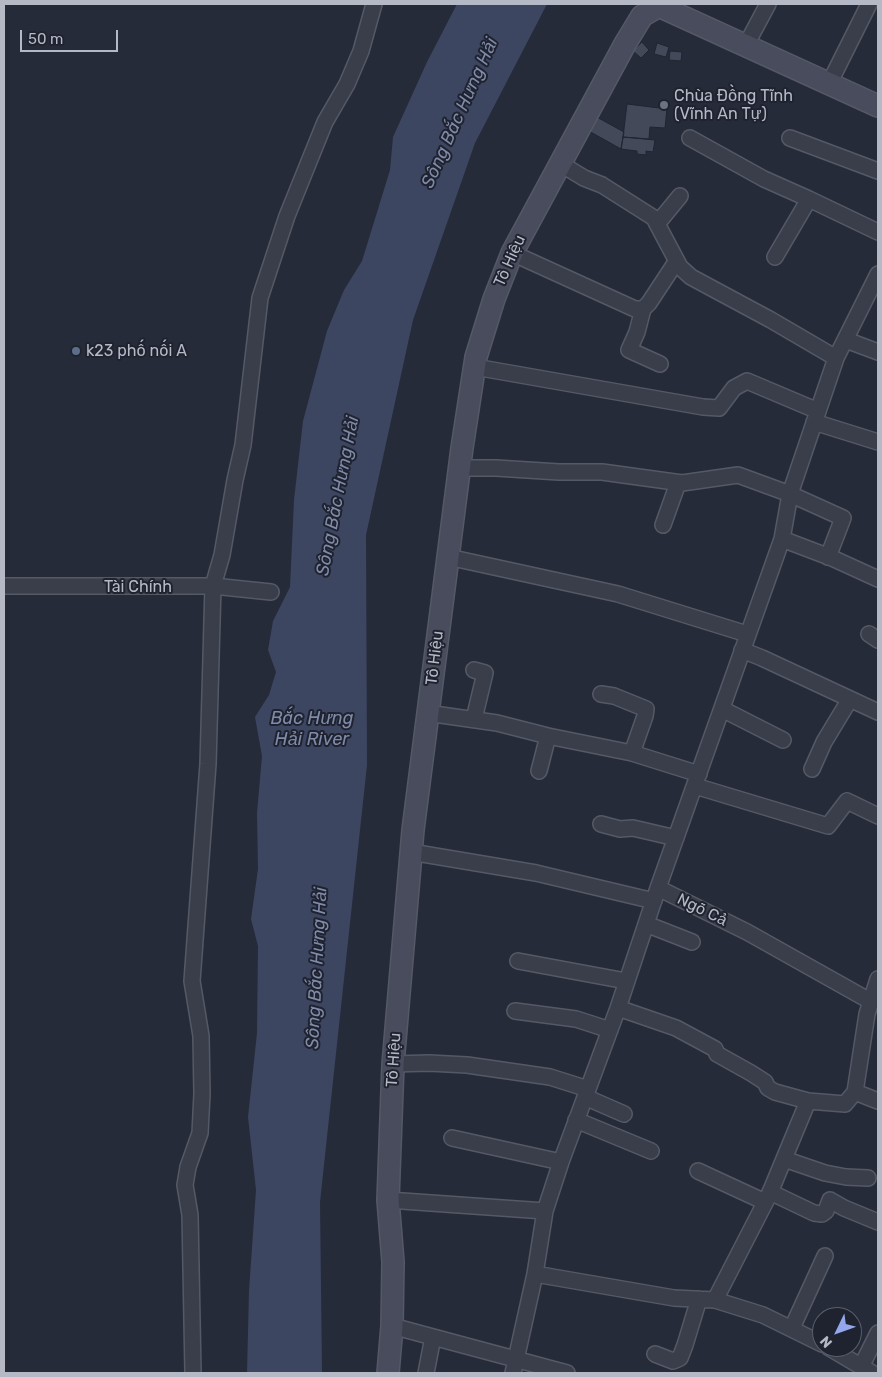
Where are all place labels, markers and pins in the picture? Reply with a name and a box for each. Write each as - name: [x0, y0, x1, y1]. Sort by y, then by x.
- place label: Chùa Đồng Tĩnh (Vĩnh An Tự): [674, 86, 793, 124]
- marker: Chùa Đồng Tĩnh (Vĩnh An Tự): [658, 99, 670, 111]
- place label: k23 phố nối A: [86, 341, 187, 361]
- marker: k23 phố nối A: [70, 345, 82, 357]

